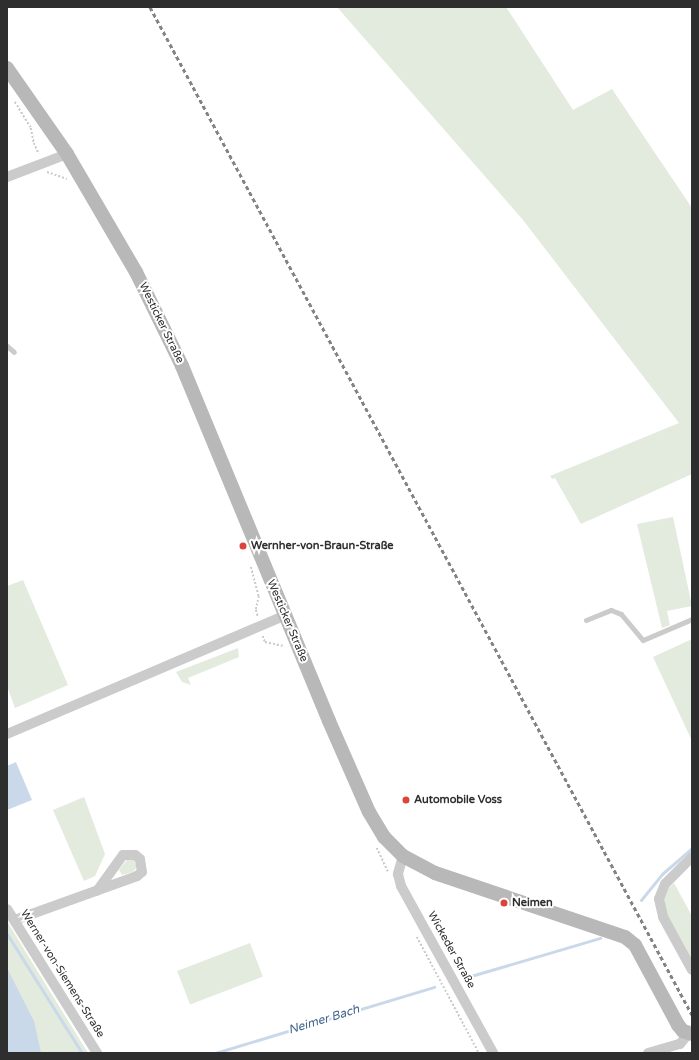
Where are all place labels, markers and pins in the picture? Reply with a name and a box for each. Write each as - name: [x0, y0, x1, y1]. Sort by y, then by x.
- place label: Wernher-von-Braun-Straße: [251, 539, 394, 553]
- marker: Wernher-von-Braun-Straße: [238, 541, 248, 551]
- place label: Automobile Voss: [414, 793, 502, 807]
- marker: Automobile Voss: [401, 795, 411, 805]
- place label: Neimen: [512, 896, 553, 910]
- marker: Neimen: [499, 898, 509, 908]

